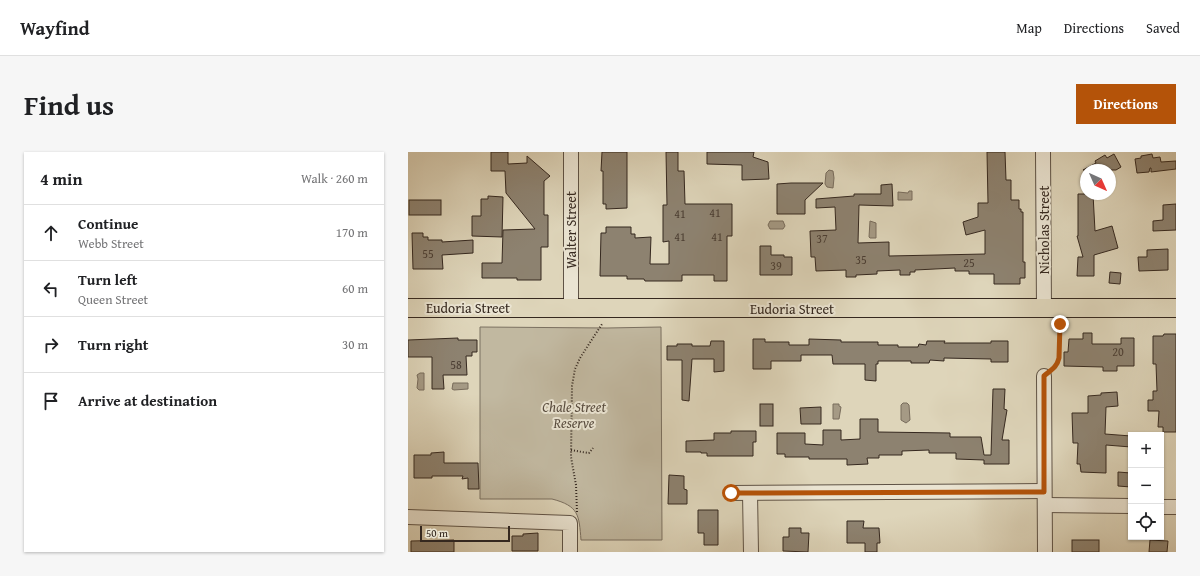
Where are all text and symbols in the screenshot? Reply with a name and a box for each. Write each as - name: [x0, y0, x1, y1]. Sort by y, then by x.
- text: Wayfind: [20, 14, 90, 42]
- text: Map: [1016, 18, 1042, 38]
- text: Directions: [1064, 18, 1124, 38]
- text: Saved: [1146, 18, 1180, 38]
- text: Find us: [24, 84, 114, 125]
- button: Directions: [1076, 84, 1176, 124]
- north arrow: [1080, 164, 1116, 200]
- text: 4 min: [40, 166, 82, 191]
- text: Walk · 260 m: [301, 169, 368, 188]
- street label: Nicholas Street: [1034, 186, 1054, 274]
- street label: Walter Street: [561, 191, 581, 269]
- house number: 41: [709, 204, 721, 221]
- house number: 41: [674, 205, 686, 222]
- text: Continue: [78, 213, 139, 234]
- icon: ahead: [40, 222, 62, 244]
- text: 170 m: [336, 223, 368, 242]
- house number: 41: [674, 228, 686, 245]
- house number: 41: [711, 228, 723, 245]
- house number: 37: [816, 230, 828, 247]
- text: Webb Street: [78, 234, 144, 253]
- house number: 55: [422, 245, 434, 262]
- house number: 35: [855, 251, 867, 268]
- house number: 25: [963, 254, 975, 271]
- house number: 39: [770, 257, 782, 274]
- text: Turn left: [78, 269, 137, 290]
- icon: left: [40, 278, 62, 300]
- text: 60 m: [342, 279, 368, 298]
- text: Queen Street: [78, 290, 148, 309]
- street label: Eudoria Street: [426, 298, 510, 318]
- street label: Eudoria Street: [750, 299, 834, 319]
- route end: [1051, 315, 1069, 333]
- icon: right: [40, 334, 62, 356]
- text: Turn right: [78, 334, 149, 355]
- text: 30 m: [342, 335, 368, 354]
- house number: 20: [1112, 343, 1124, 360]
- house number: 58: [450, 356, 462, 373]
- icon: arrive: [40, 390, 62, 412]
- text: Arrive at destination: [78, 390, 217, 411]
- park label: Chale Street Reserve: [542, 397, 606, 433]
- map controls: [1128, 432, 1164, 540]
- button: +: [1128, 432, 1164, 468]
- button: −: [1128, 468, 1164, 504]
- route start: [722, 484, 740, 502]
- button: locate: [1128, 504, 1164, 540]
- scale bar: [420, 524, 510, 543]
- text: 50 m: [426, 525, 448, 541]

